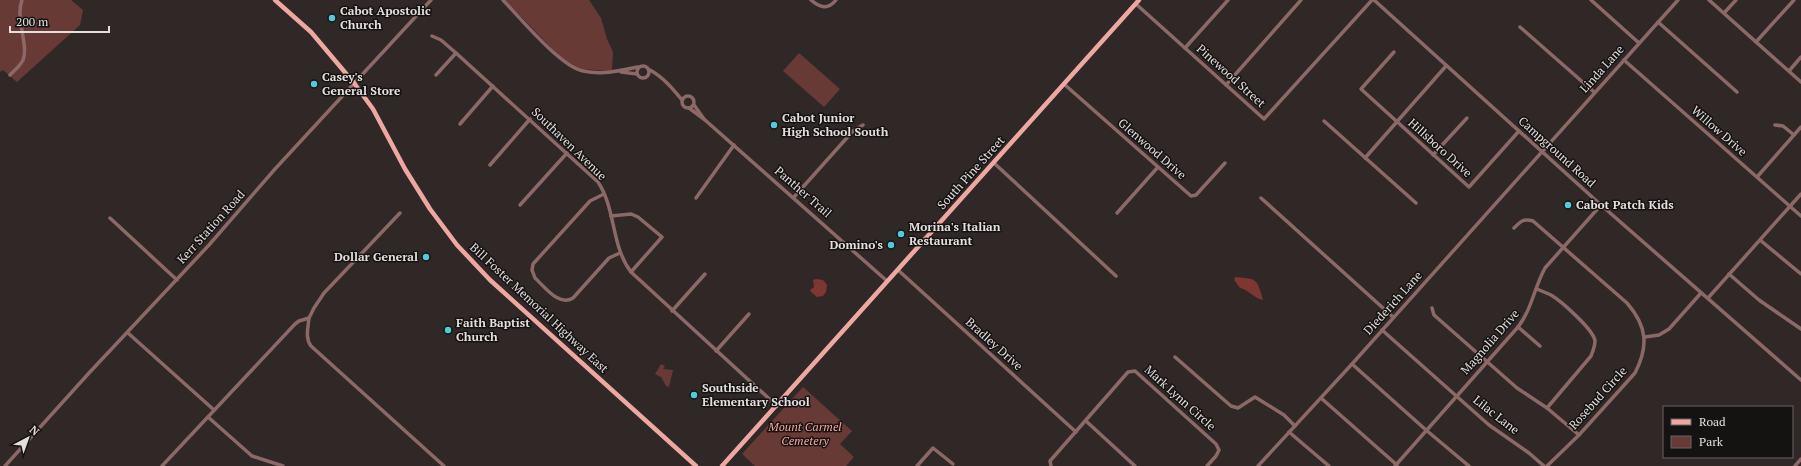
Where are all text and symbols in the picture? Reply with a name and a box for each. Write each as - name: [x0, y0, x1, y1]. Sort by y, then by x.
- place label: Cabot Apostolic Church: [340, 3, 431, 32]
- scale bar: [10, 8, 109, 34]
- marker: Cabot Apostolic Church: [327, 13, 337, 23]
- text: 200 m: [16, 14, 49, 29]
- street label: Pinewood Street: [1194, 41, 1269, 111]
- street label: Linda Lane: [1576, 42, 1627, 96]
- place label: Casey's General Store: [322, 69, 401, 98]
- marker: Casey's General Store: [309, 79, 319, 89]
- street label: Willow Drive: [1688, 102, 1750, 159]
- street label: Southaven Avenue: [529, 104, 610, 183]
- place label: Cabot Junior High School South: [782, 110, 889, 139]
- street label: Campground Road: [1516, 113, 1599, 191]
- street label: Glenwood Drive: [1115, 115, 1189, 182]
- street label: Hillsboro Drive: [1405, 115, 1475, 180]
- marker: Cabot Junior High School South: [769, 120, 779, 130]
- street label: South Pine Street: [934, 133, 1008, 212]
- street label: Panther Trail: [772, 163, 835, 221]
- street label: Kerr Station Road: [174, 187, 248, 267]
- place label: Cabot Patch Kids: [1576, 197, 1674, 212]
- marker: Cabot Patch Kids: [1563, 200, 1573, 210]
- place label: Morina's Italian Restaurant: [909, 219, 1001, 248]
- marker: Morina's Italian Restaurant: [896, 229, 906, 239]
- place label: Domino's: [829, 237, 884, 252]
- street label: Bill Foster Memorial Highway East: [467, 239, 612, 376]
- marker: Domino's: [886, 240, 896, 250]
- place label: Dollar General: [334, 249, 418, 264]
- marker: Dollar General: [421, 252, 431, 262]
- street label: Diederich Lane: [1360, 268, 1425, 338]
- street label: Magnolia Drive: [1457, 306, 1522, 377]
- street label: Bradley Drive: [963, 314, 1026, 373]
- place label: Faith Baptist Church: [456, 315, 530, 344]
- marker: Faith Baptist Church: [443, 325, 453, 335]
- street label: Mark Lynn Circle: [1142, 362, 1219, 434]
- street label: Rosebud Circle: [1565, 363, 1630, 432]
- place label: Southside Elementary School: [702, 380, 810, 409]
- marker: Southside Elementary School: [689, 390, 699, 400]
- street label: Lilac Lane: [1470, 392, 1522, 437]
- legend: [1663, 406, 1793, 458]
- text: Road: [1699, 414, 1726, 429]
- north arrow: [8, 418, 48, 458]
- park label: Mount Carmel Cemetery: [767, 419, 842, 448]
- text: N: [27, 422, 43, 439]
- text: Park: [1699, 434, 1724, 449]

